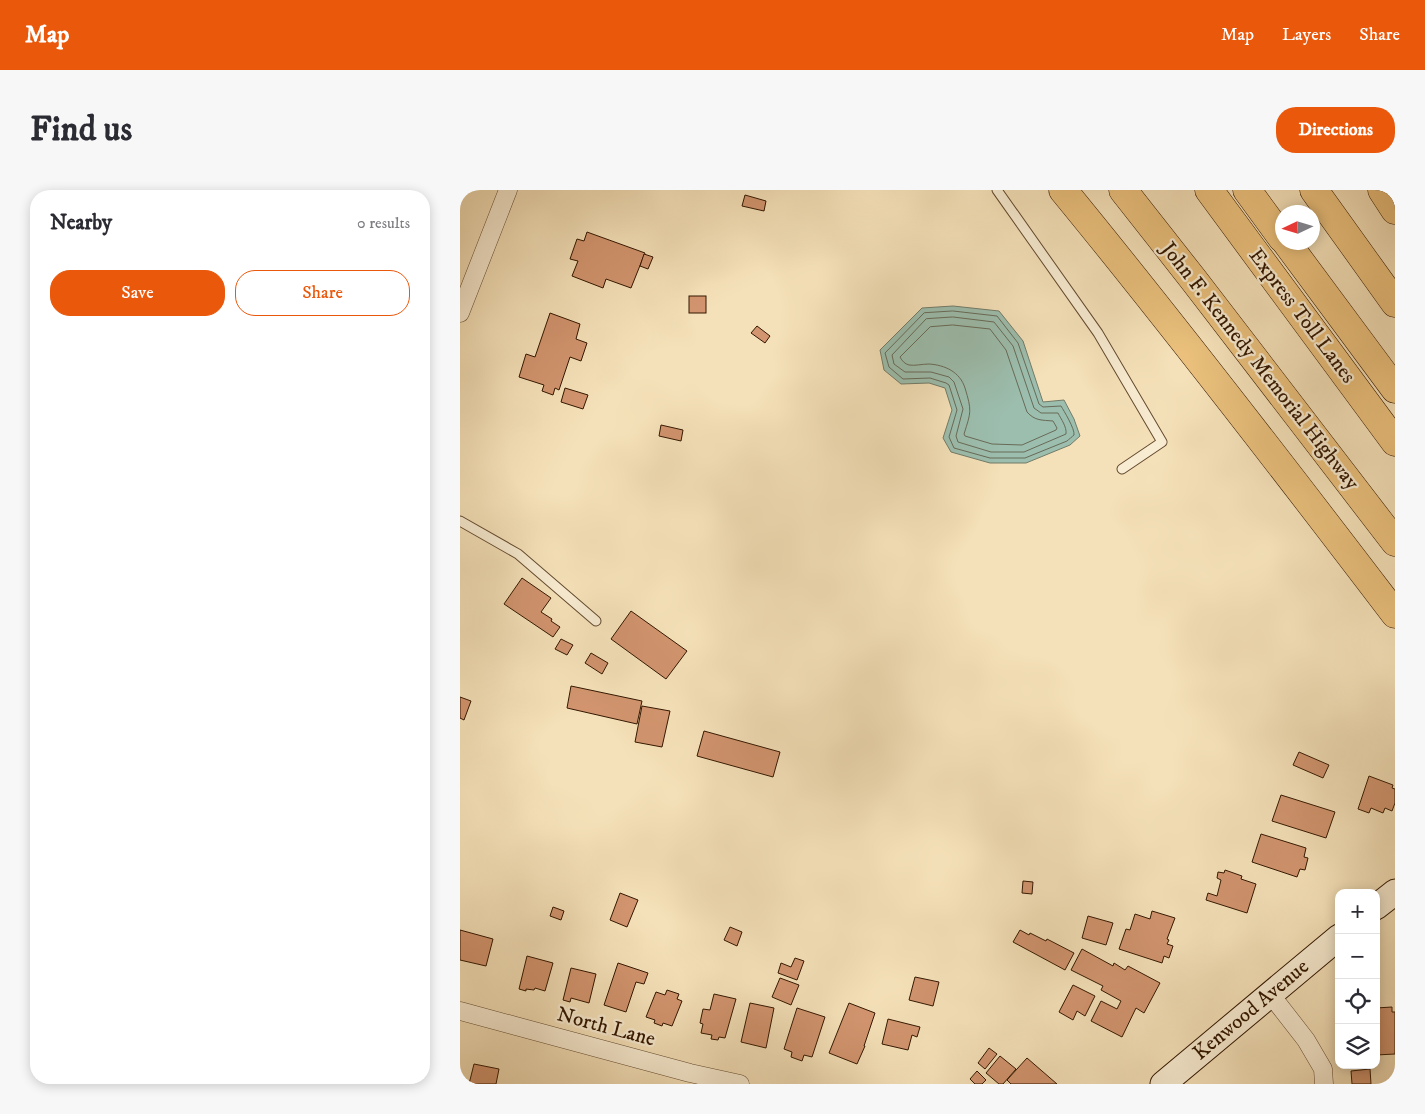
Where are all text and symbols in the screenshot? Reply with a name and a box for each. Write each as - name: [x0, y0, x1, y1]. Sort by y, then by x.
- text: Map: [25, 20, 69, 50]
- text: Map: [1221, 24, 1254, 46]
- text: Layers: [1282, 24, 1331, 46]
- text: Share: [1359, 24, 1400, 46]
- button: Directions: [1276, 107, 1395, 153]
- text: Find us: [30, 108, 132, 152]
- north arrow: [1275, 205, 1320, 250]
- text: Nearby: [50, 210, 112, 236]
- text: 0 results: [357, 213, 410, 233]
- street label: John F. Kennedy Memorial Highway: [1154, 235, 1365, 496]
- street label: Express Toll Lanes: [1243, 243, 1361, 389]
- button: Save: [50, 270, 225, 316]
- button: Share: [235, 270, 410, 316]
- map controls: [1335, 889, 1380, 1069]
- button: +: [1335, 889, 1380, 934]
- button: −: [1335, 934, 1380, 979]
- street label: Kenwood Avenue: [1188, 954, 1315, 1066]
- button: locate: [1335, 979, 1380, 1024]
- street label: North Lane: [554, 1001, 658, 1053]
- button: layers: [1335, 1024, 1380, 1069]

